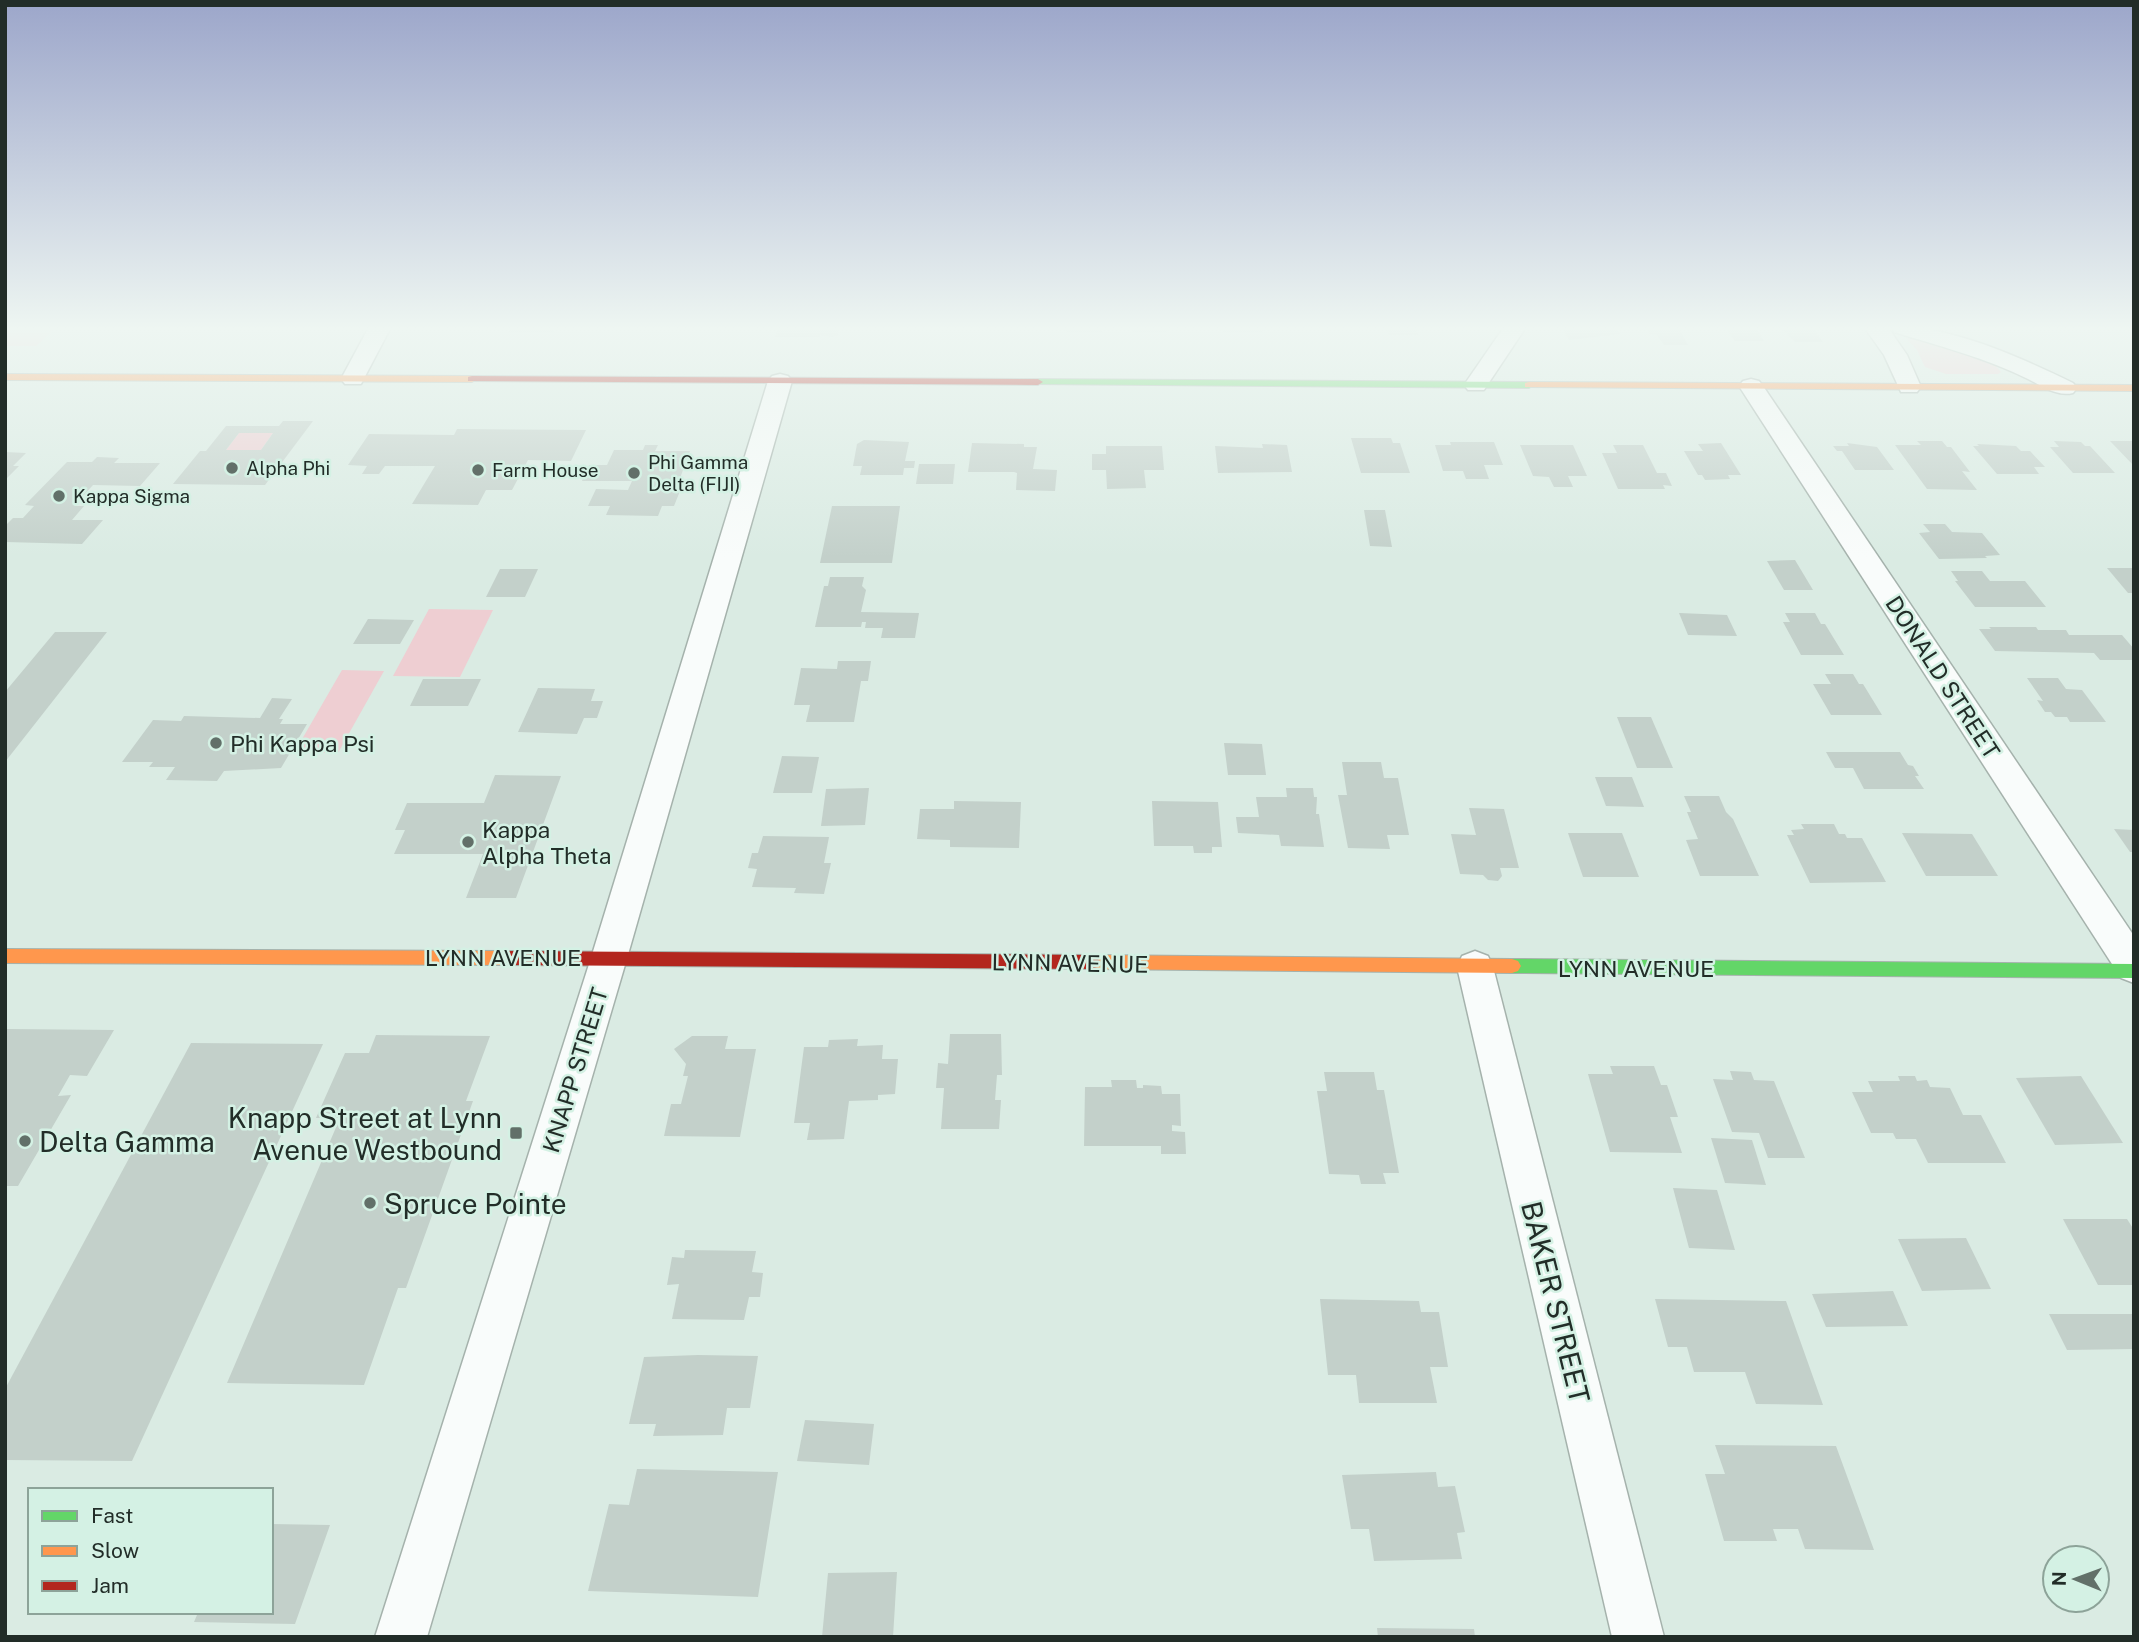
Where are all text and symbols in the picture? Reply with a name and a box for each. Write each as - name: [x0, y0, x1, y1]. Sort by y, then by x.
- place label: Phi Gamma Delta (FIJI): [648, 451, 748, 495]
- place label: Alpha Phi: [246, 457, 330, 479]
- place label: Farm House: [492, 459, 599, 481]
- marker: Alpha Phi: [224, 460, 240, 476]
- marker: Farm House: [470, 462, 486, 478]
- marker: Phi Gamma Delta (FIJI): [626, 465, 642, 481]
- place label: Kappa Sigma: [73, 485, 190, 507]
- marker: Kappa Sigma: [51, 488, 67, 504]
- street label: DONALD STREET: [1880, 591, 2006, 764]
- place label: Phi Kappa Psi: [230, 730, 375, 757]
- marker: Phi Kappa Psi: [208, 735, 224, 751]
- place label: Kappa Alpha Theta: [482, 816, 611, 869]
- marker: Kappa Alpha Theta: [460, 834, 476, 850]
- street label: LYNN AVENUE: [425, 944, 581, 971]
- street label: LYNN AVENUE: [991, 948, 1149, 978]
- street label: LYNN AVENUE: [1558, 955, 1714, 982]
- street label: KNAPP STREET: [537, 984, 613, 1156]
- place label: Knapp Street at Lynn Avenue Westbound: [228, 1101, 502, 1166]
- place label: Delta Gamma: [39, 1125, 215, 1158]
- marker: Knapp Street at Lynn Avenue Westbound: [508, 1125, 524, 1141]
- marker: Delta Gamma: [17, 1133, 33, 1149]
- place label: Spruce Pointe: [384, 1187, 567, 1220]
- marker: Spruce Pointe: [362, 1195, 378, 1211]
- street label: BAKER STREET: [1515, 1198, 1597, 1406]
- legend: [28, 1488, 273, 1614]
- text: Fast: [91, 1503, 133, 1528]
- text: Slow: [91, 1538, 139, 1563]
- north arrow: [2041, 1544, 2111, 1614]
- text: N: [2048, 1571, 2070, 1586]
- text: Jam: [91, 1573, 129, 1598]

